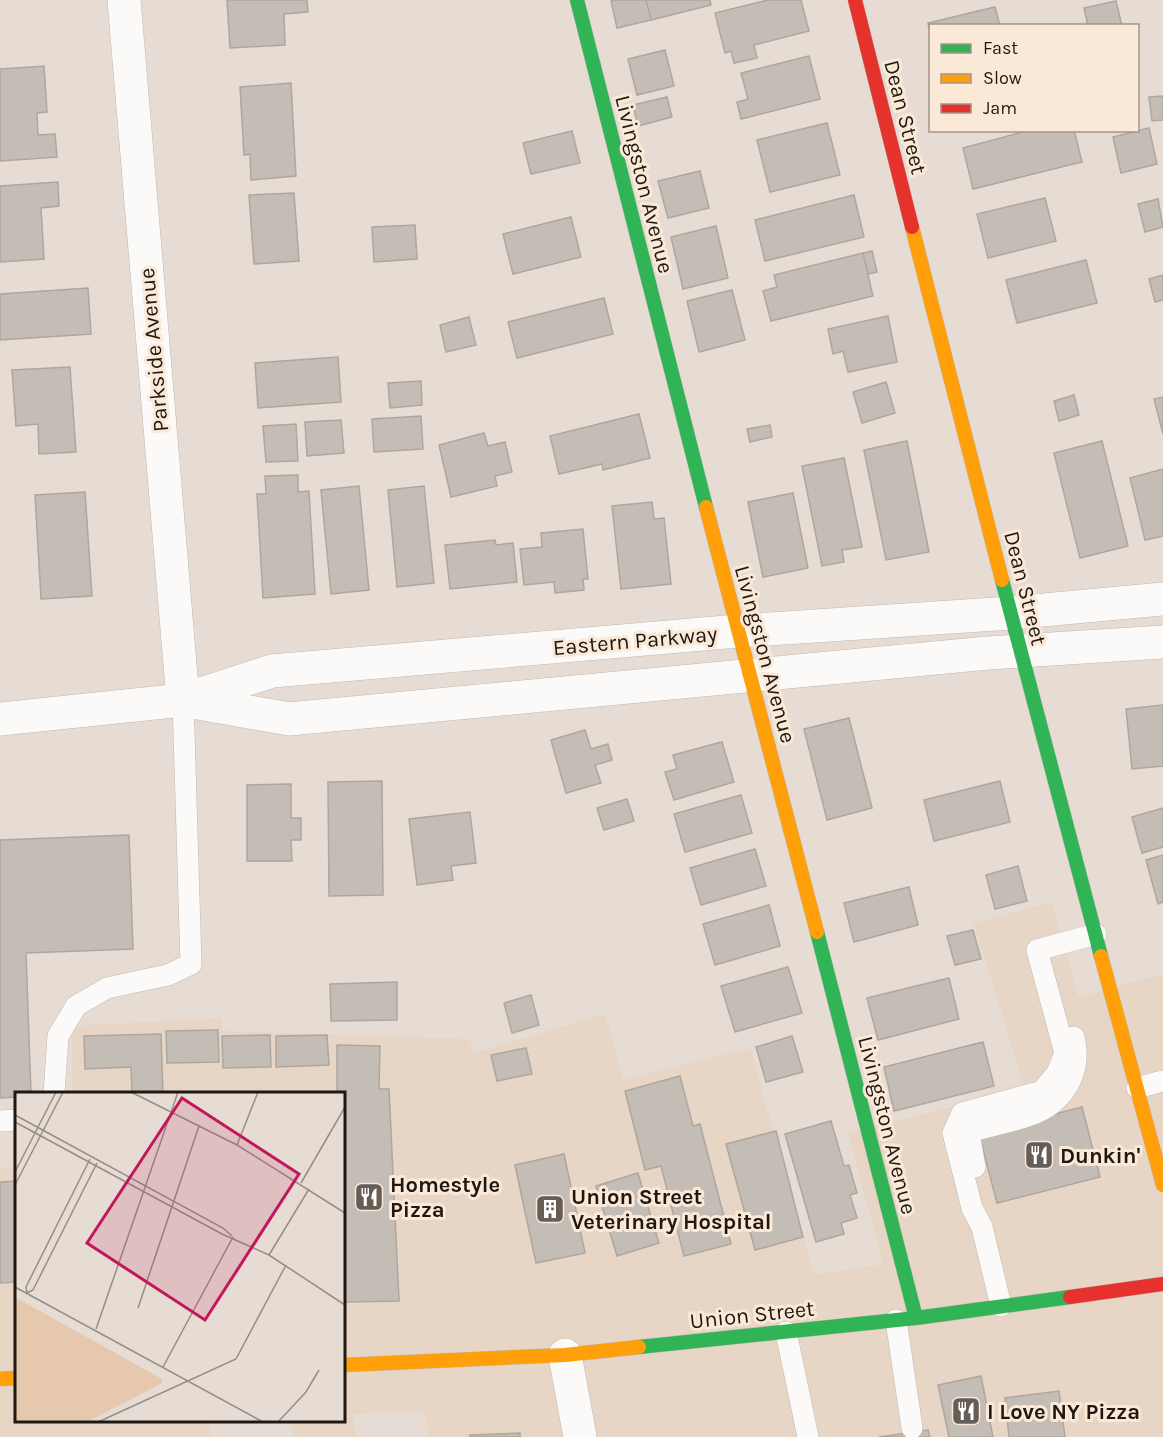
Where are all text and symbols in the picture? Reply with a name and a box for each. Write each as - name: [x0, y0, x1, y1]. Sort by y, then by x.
- legend: [929, 24, 1139, 132]
- text: Fast: [983, 37, 1018, 59]
- street label: Dean Street: [878, 57, 932, 177]
- text: Slow: [983, 67, 1022, 89]
- street label: Livingston Avenue: [609, 92, 679, 276]
- text: Jam: [983, 97, 1017, 119]
- street label: Parkside Avenue: [134, 267, 174, 433]
- street label: Dean Street: [998, 528, 1052, 648]
- street label: Livingston Avenue: [729, 563, 801, 746]
- street label: Eastern Parkway: [552, 621, 718, 661]
- street label: Livingston Avenue: [852, 1033, 922, 1217]
- inset map: [15, 1092, 345, 1422]
- restaurant icon: Dunkin': [1023, 1139, 1055, 1171]
- place label: Dunkin': [1060, 1143, 1141, 1169]
- place label: Homestyle Pizza: [390, 1172, 500, 1223]
- restaurant icon: Homestyle Pizza: [353, 1181, 385, 1213]
- place label: Union Street Veterinary Hospital: [571, 1184, 772, 1235]
- building icon: Union Street Veterinary Hospital: [534, 1193, 566, 1225]
- street label: Union Street: [689, 1296, 816, 1334]
- restaurant icon: I Love NY Pizza: [950, 1395, 982, 1427]
- place label: I Love NY Pizza: [987, 1399, 1140, 1425]

